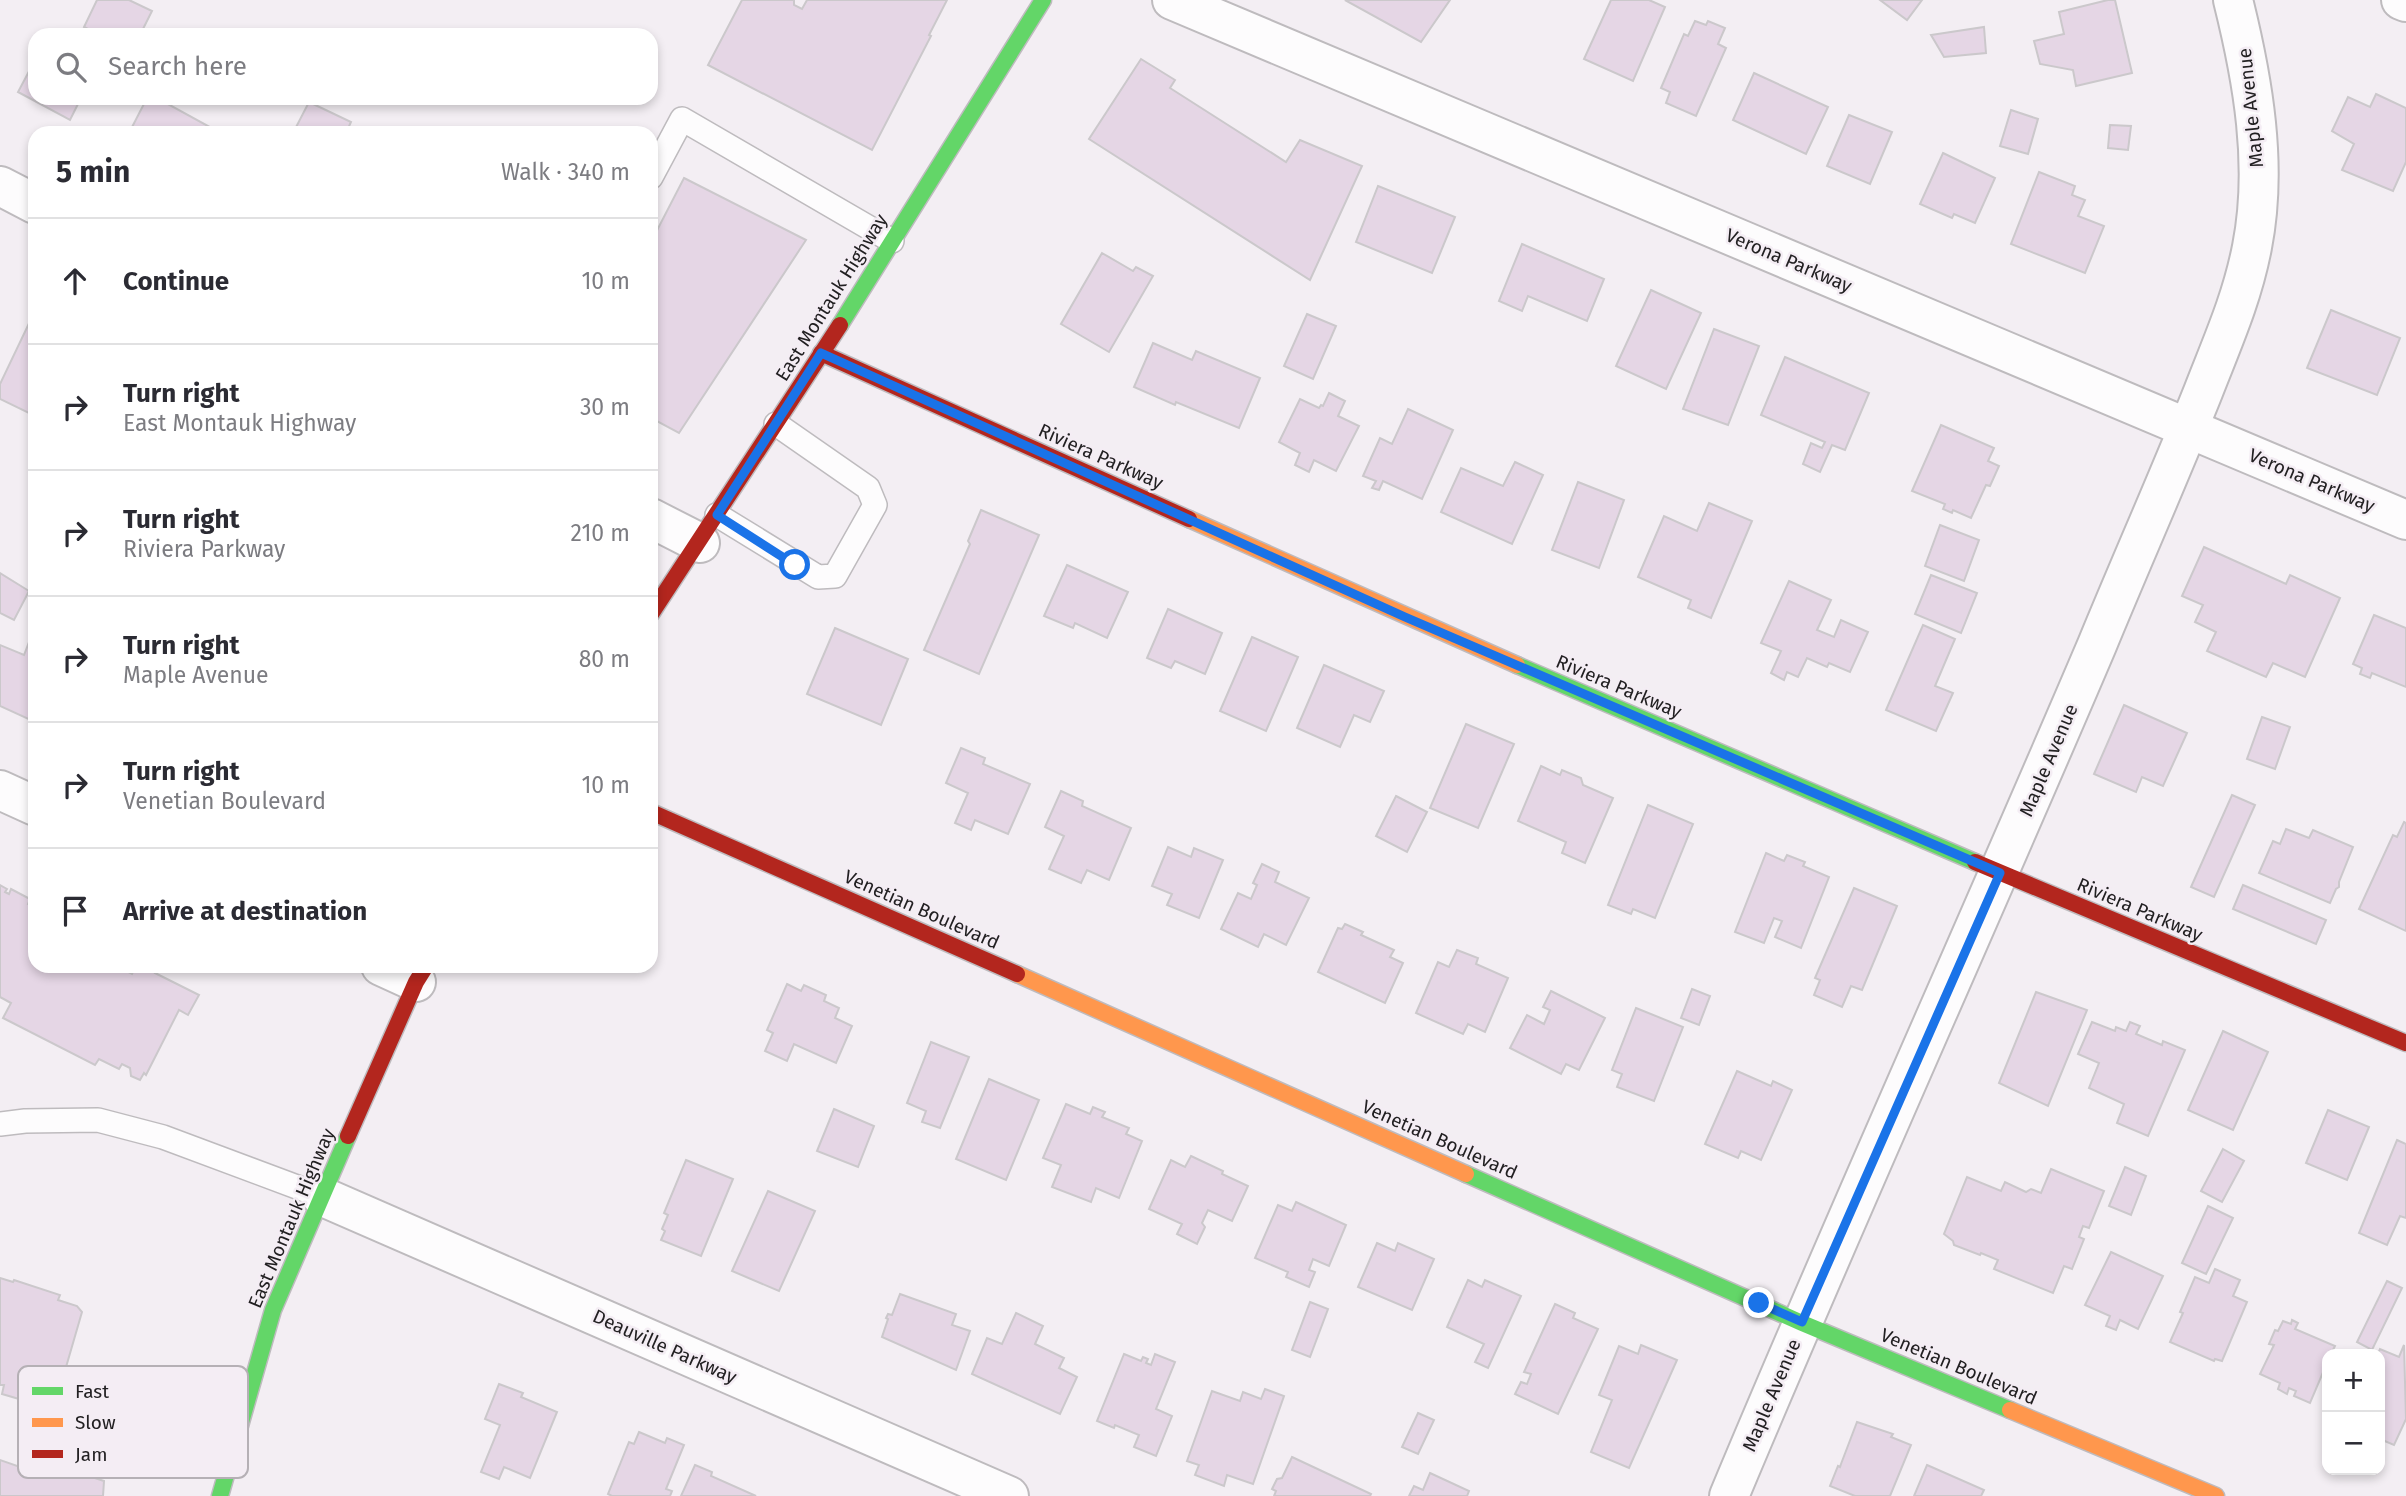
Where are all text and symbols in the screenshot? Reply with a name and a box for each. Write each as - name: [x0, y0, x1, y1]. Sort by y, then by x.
- search box: [28, 28, 658, 105]
- street label: Maple Avenue: [2233, 47, 2268, 169]
- icon: search: [52, 48, 90, 86]
- text: Search here: [108, 51, 247, 82]
- text: 5 min: [56, 154, 130, 190]
- text: Walk · 340 m: [501, 158, 630, 186]
- street label: East Montauk Highway: [771, 209, 893, 385]
- street label: Verona Parkway: [1722, 224, 1856, 298]
- icon: ahead: [56, 262, 94, 300]
- text: Continue: [123, 266, 229, 297]
- text: 10 m: [581, 267, 630, 295]
- text: Turn right: [123, 378, 240, 409]
- icon: right: [56, 388, 94, 426]
- text: 30 m: [580, 393, 630, 421]
- text: East Montauk Highway: [123, 409, 356, 437]
- street label: Riviera Parkway: [1035, 419, 1167, 495]
- street label: Verona Parkway: [2245, 444, 2379, 518]
- text: Turn right: [123, 504, 240, 535]
- icon: right: [56, 514, 94, 552]
- text: 210 m: [571, 519, 630, 547]
- text: Riviera Parkway: [123, 535, 285, 563]
- route start: [779, 549, 810, 580]
- text: Turn right: [123, 630, 240, 661]
- icon: right: [56, 640, 94, 678]
- text: 80 m: [579, 645, 630, 673]
- street label: Riviera Parkway: [1553, 650, 1686, 724]
- text: Maple Avenue: [123, 661, 269, 689]
- street label: Maple Avenue: [2014, 700, 2083, 820]
- text: Turn right: [123, 756, 240, 787]
- icon: right: [56, 766, 94, 804]
- text: 10 m: [581, 771, 630, 799]
- text: Venetian Boulevard: [123, 787, 326, 815]
- street label: Venetian Boulevard: [841, 865, 1003, 954]
- street label: Riviera Parkway: [2074, 873, 2207, 947]
- icon: arrive: [56, 892, 94, 930]
- text: Arrive at destination: [123, 896, 367, 927]
- street label: Venetian Boulevard: [1359, 1095, 1521, 1184]
- street label: East Montauk Highway: [243, 1124, 340, 1311]
- route end: [1743, 1287, 1774, 1318]
- street label: Deauville Parkway: [589, 1304, 741, 1389]
- street label: Venetian Boulevard: [1877, 1323, 2040, 1410]
- street label: Maple Avenue: [1737, 1335, 1806, 1455]
- map controls: [2322, 1349, 2385, 1475]
- button: +: [2322, 1349, 2385, 1412]
- legend: [18, 1366, 248, 1478]
- text: Fast: [75, 1380, 109, 1403]
- text: Slow: [75, 1411, 116, 1434]
- button: −: [2322, 1412, 2385, 1475]
- text: Jam: [75, 1443, 107, 1466]

